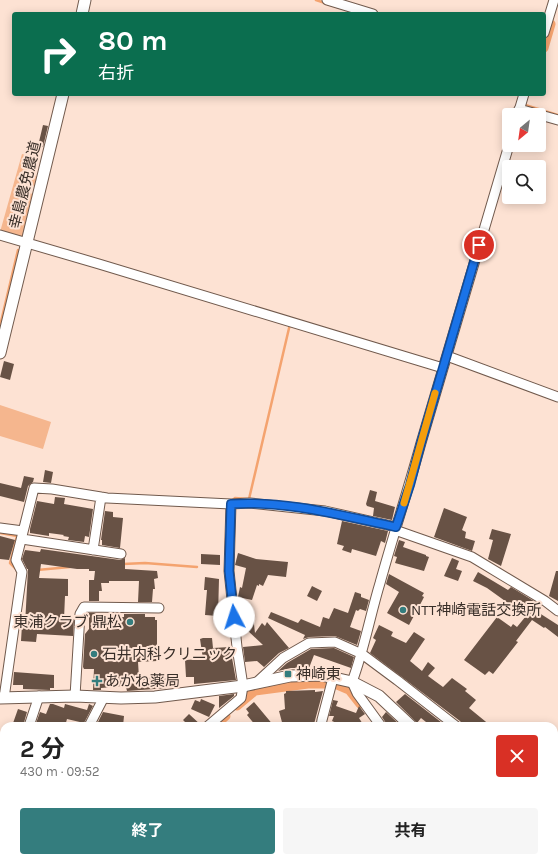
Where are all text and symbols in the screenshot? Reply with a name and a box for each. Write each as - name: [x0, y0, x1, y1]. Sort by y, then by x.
- text: 80 m: [98, 24, 167, 57]
- icon: right: [32, 28, 84, 80]
- text: 右折: [98, 62, 134, 84]
- north arrow: [502, 108, 546, 152]
- map controls: [502, 108, 546, 204]
- street label: 幸島農免農道: [5, 139, 45, 231]
- button: search: [502, 160, 546, 204]
- pin: [462, 228, 496, 262]
- icon: arrive: [468, 234, 490, 256]
- position arrow: [213, 596, 255, 638]
- place label: NTT神崎電話交換所: [411, 601, 541, 619]
- marker: NTT神崎電話交換所: [398, 605, 408, 615]
- place label: 東浦クラブ 鼎松: [13, 613, 122, 631]
- marker: 東浦クラブ 鼎松: [125, 617, 135, 627]
- place label: 石井内科クリニック: [102, 645, 237, 663]
- marker: 石井内科クリニック: [89, 649, 99, 659]
- place label: 神崎東: [296, 665, 341, 683]
- marker: 神崎東: [283, 669, 293, 679]
- place label: あかね薬局: [105, 672, 180, 690]
- marker: あかね薬局: [92, 676, 102, 686]
- text: 2 分: [20, 735, 65, 763]
- button: close: [496, 735, 538, 777]
- text: 430 m · 09:52: [20, 764, 100, 779]
- button: 終了: [20, 808, 275, 854]
- button: 共有: [283, 808, 538, 854]

